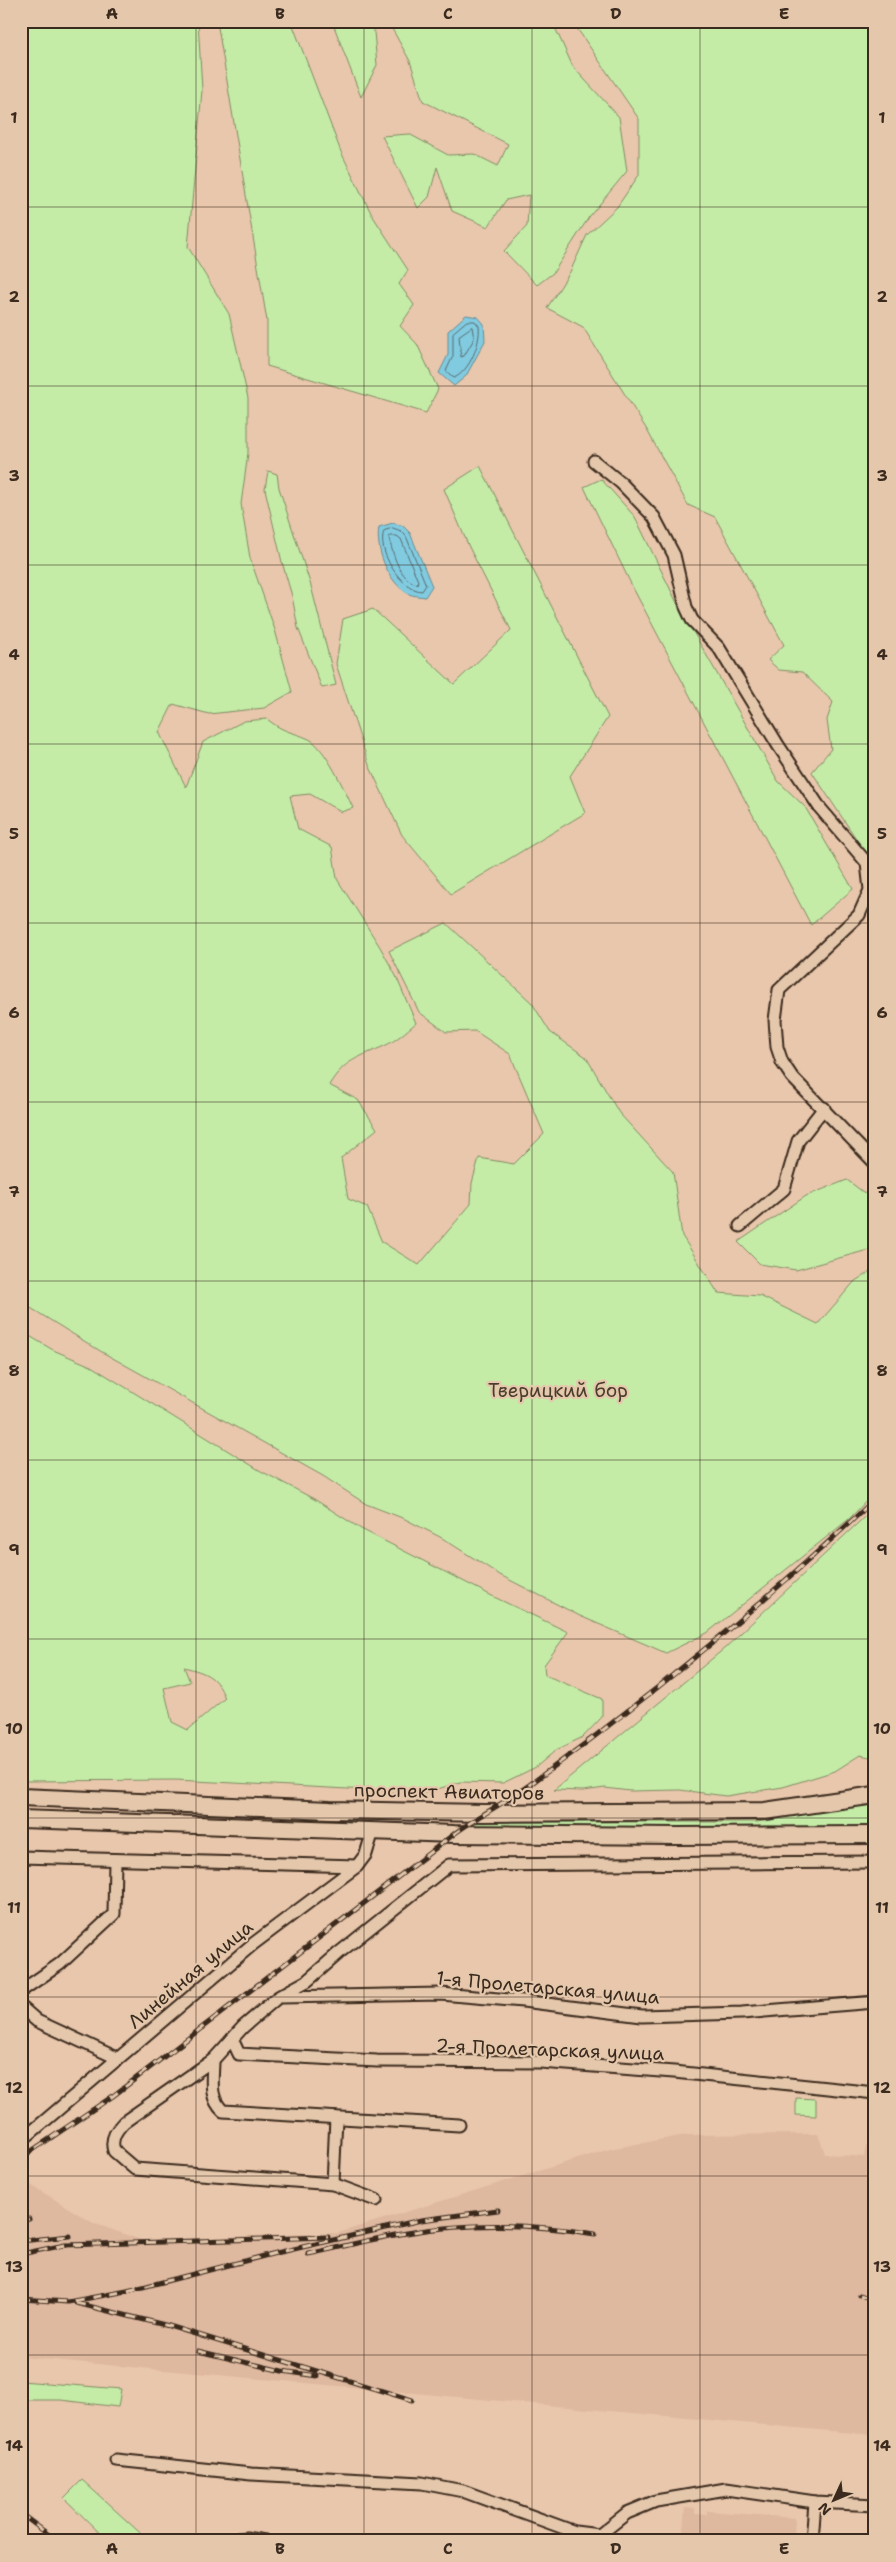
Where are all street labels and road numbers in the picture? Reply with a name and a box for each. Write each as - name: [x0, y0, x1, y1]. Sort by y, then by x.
- street label: проспект Авиаторов: [354, 1777, 544, 1806]
- street label: Линейная улица: [123, 1915, 258, 2034]
- street label: 1-я Пролетарская улица: [435, 1965, 661, 2010]
- street label: 2-я Пролетарская улица: [435, 2033, 665, 2066]

